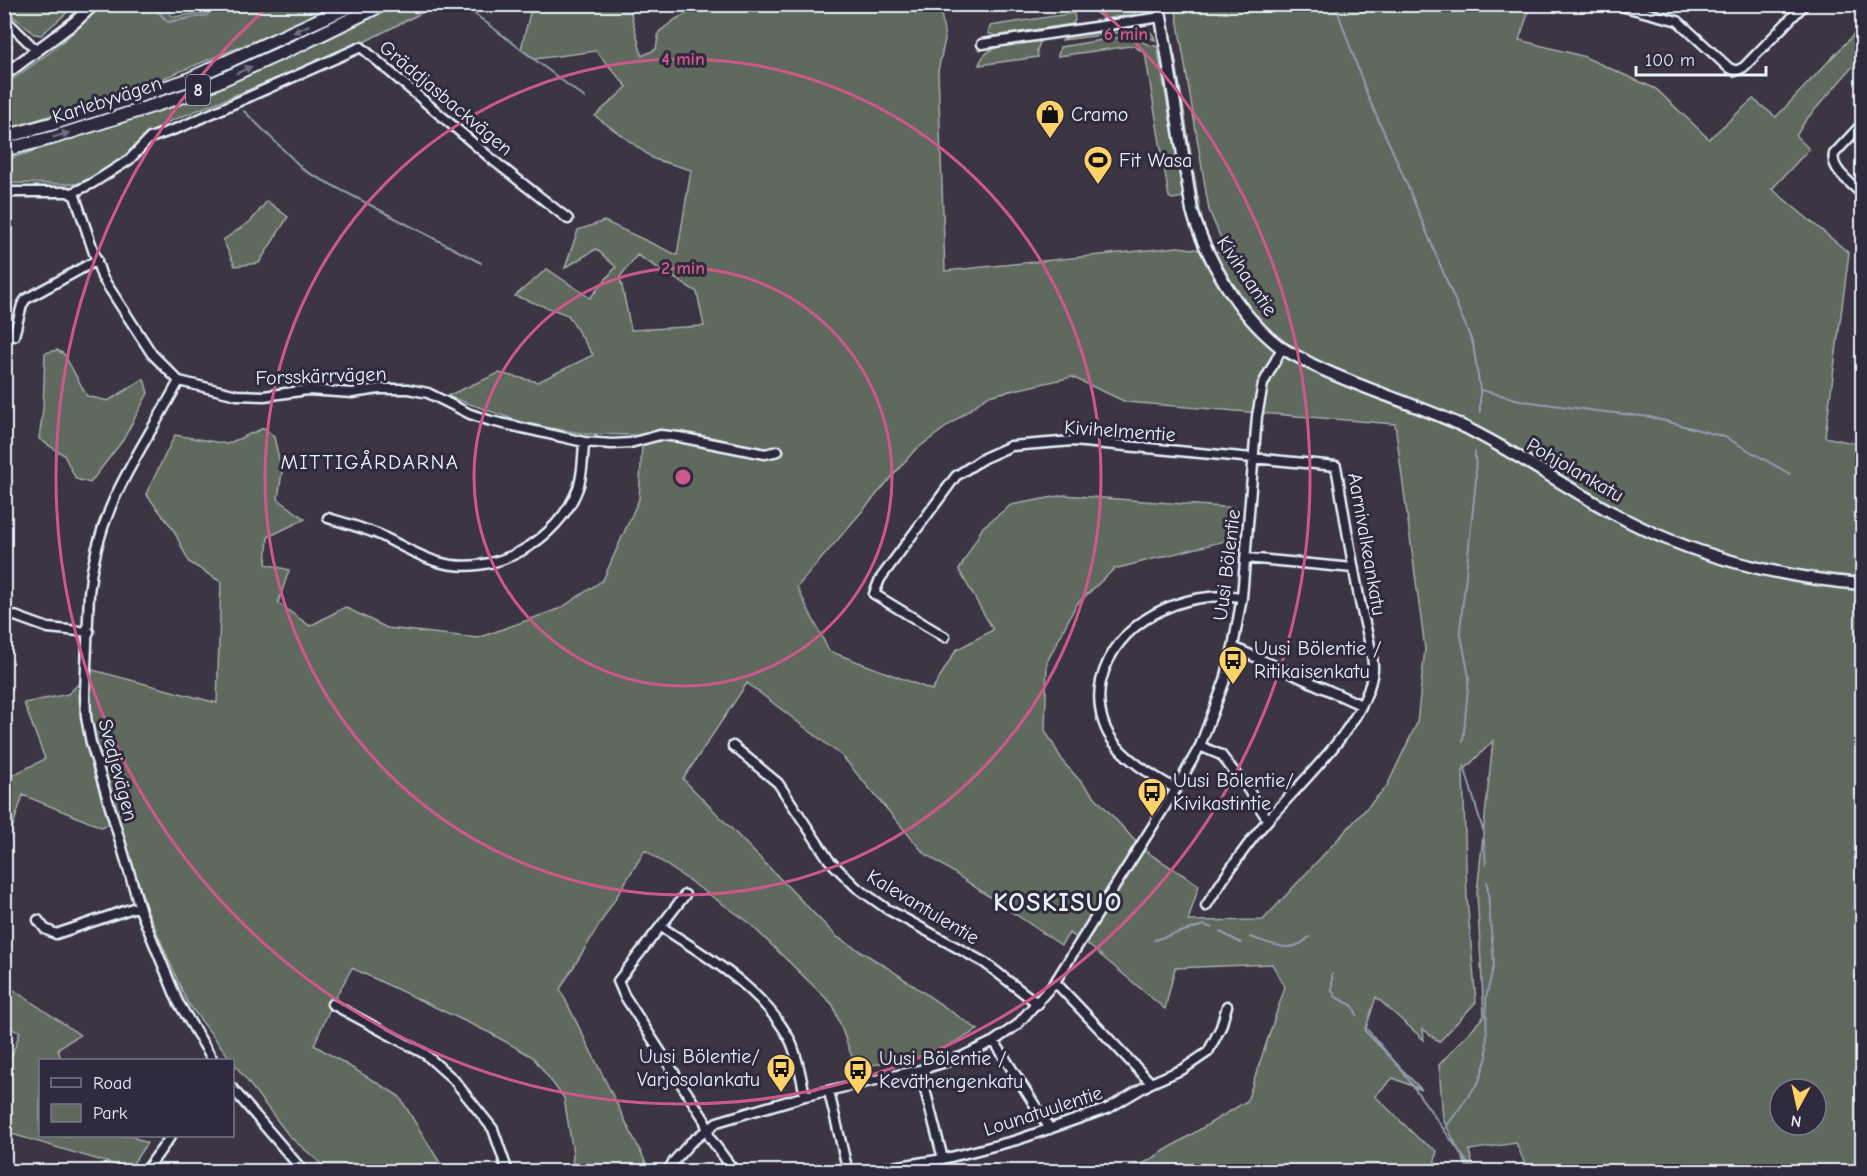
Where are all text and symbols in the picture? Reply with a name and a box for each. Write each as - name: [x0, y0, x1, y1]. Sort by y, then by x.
- text: 6 min: [1104, 24, 1148, 45]
- one-way arrow: [293, 25, 310, 34]
- street label: Gräddjasbackvägen: [375, 36, 517, 160]
- scale bar: [1636, 39, 1766, 77]
- text: 4 min: [661, 49, 705, 70]
- text: 100 m: [1645, 50, 1695, 71]
- one-way arrow: [236, 65, 253, 74]
- street label: Karlebyvägen: [50, 72, 164, 128]
- road number: 8: [186, 75, 210, 105]
- shop icon: Cramo: [1034, 98, 1066, 140]
- place label: Cramo: [1071, 103, 1128, 126]
- one-way arrow: [52, 130, 70, 139]
- sports icon: Fit Wasa: [1082, 144, 1114, 186]
- place label: Fit Wasa: [1119, 149, 1192, 172]
- street label: Kivihaantie: [1212, 232, 1282, 320]
- text: 2 min: [661, 258, 705, 279]
- street label: Forsskärrvägen: [255, 362, 387, 390]
- street label: Kivihelmentie: [1063, 416, 1177, 446]
- street label: Pohjolankatu: [1522, 433, 1628, 507]
- district label: MITTIGÅRDARNA: [281, 450, 459, 474]
- centre of rings: [673, 467, 693, 487]
- street label: Aarnivalkeankatu: [1343, 471, 1391, 617]
- street label: Uusi Bölentie: [1209, 508, 1245, 622]
- place label: Uusi Bölentie / Ritikaisenkatu: [1254, 637, 1382, 683]
- bus stop icon: Uusi Bölentie / Ritikaisenkatu: [1217, 644, 1249, 686]
- street label: Svedjevägen: [93, 717, 143, 823]
- place label: Uusi Bölentie/ Kivikastintie: [1173, 769, 1294, 815]
- bus stop icon: Uusi Bölentie/ Kivikastintie: [1136, 776, 1168, 818]
- street label: Kalevantulentie: [863, 864, 983, 950]
- district label: KOSKISUO: [993, 888, 1123, 918]
- place label: Uusi Bölentie/ Varjosolankatu: [637, 1045, 760, 1091]
- place label: Uusi Bölentie / Keväthengenkatu: [879, 1047, 1023, 1093]
- bus stop icon: Uusi Bölentie/ Varjosolankatu: [765, 1052, 797, 1094]
- bus stop icon: Uusi Bölentie / Keväthengenkatu: [842, 1054, 874, 1096]
- legend: [39, 1059, 234, 1137]
- text: Road: [93, 1073, 132, 1094]
- north arrow: [1768, 1077, 1828, 1137]
- street label: Lounatuulentie: [981, 1081, 1105, 1141]
- text: Park: [93, 1103, 128, 1124]
- text: N: [1790, 1111, 1802, 1131]

